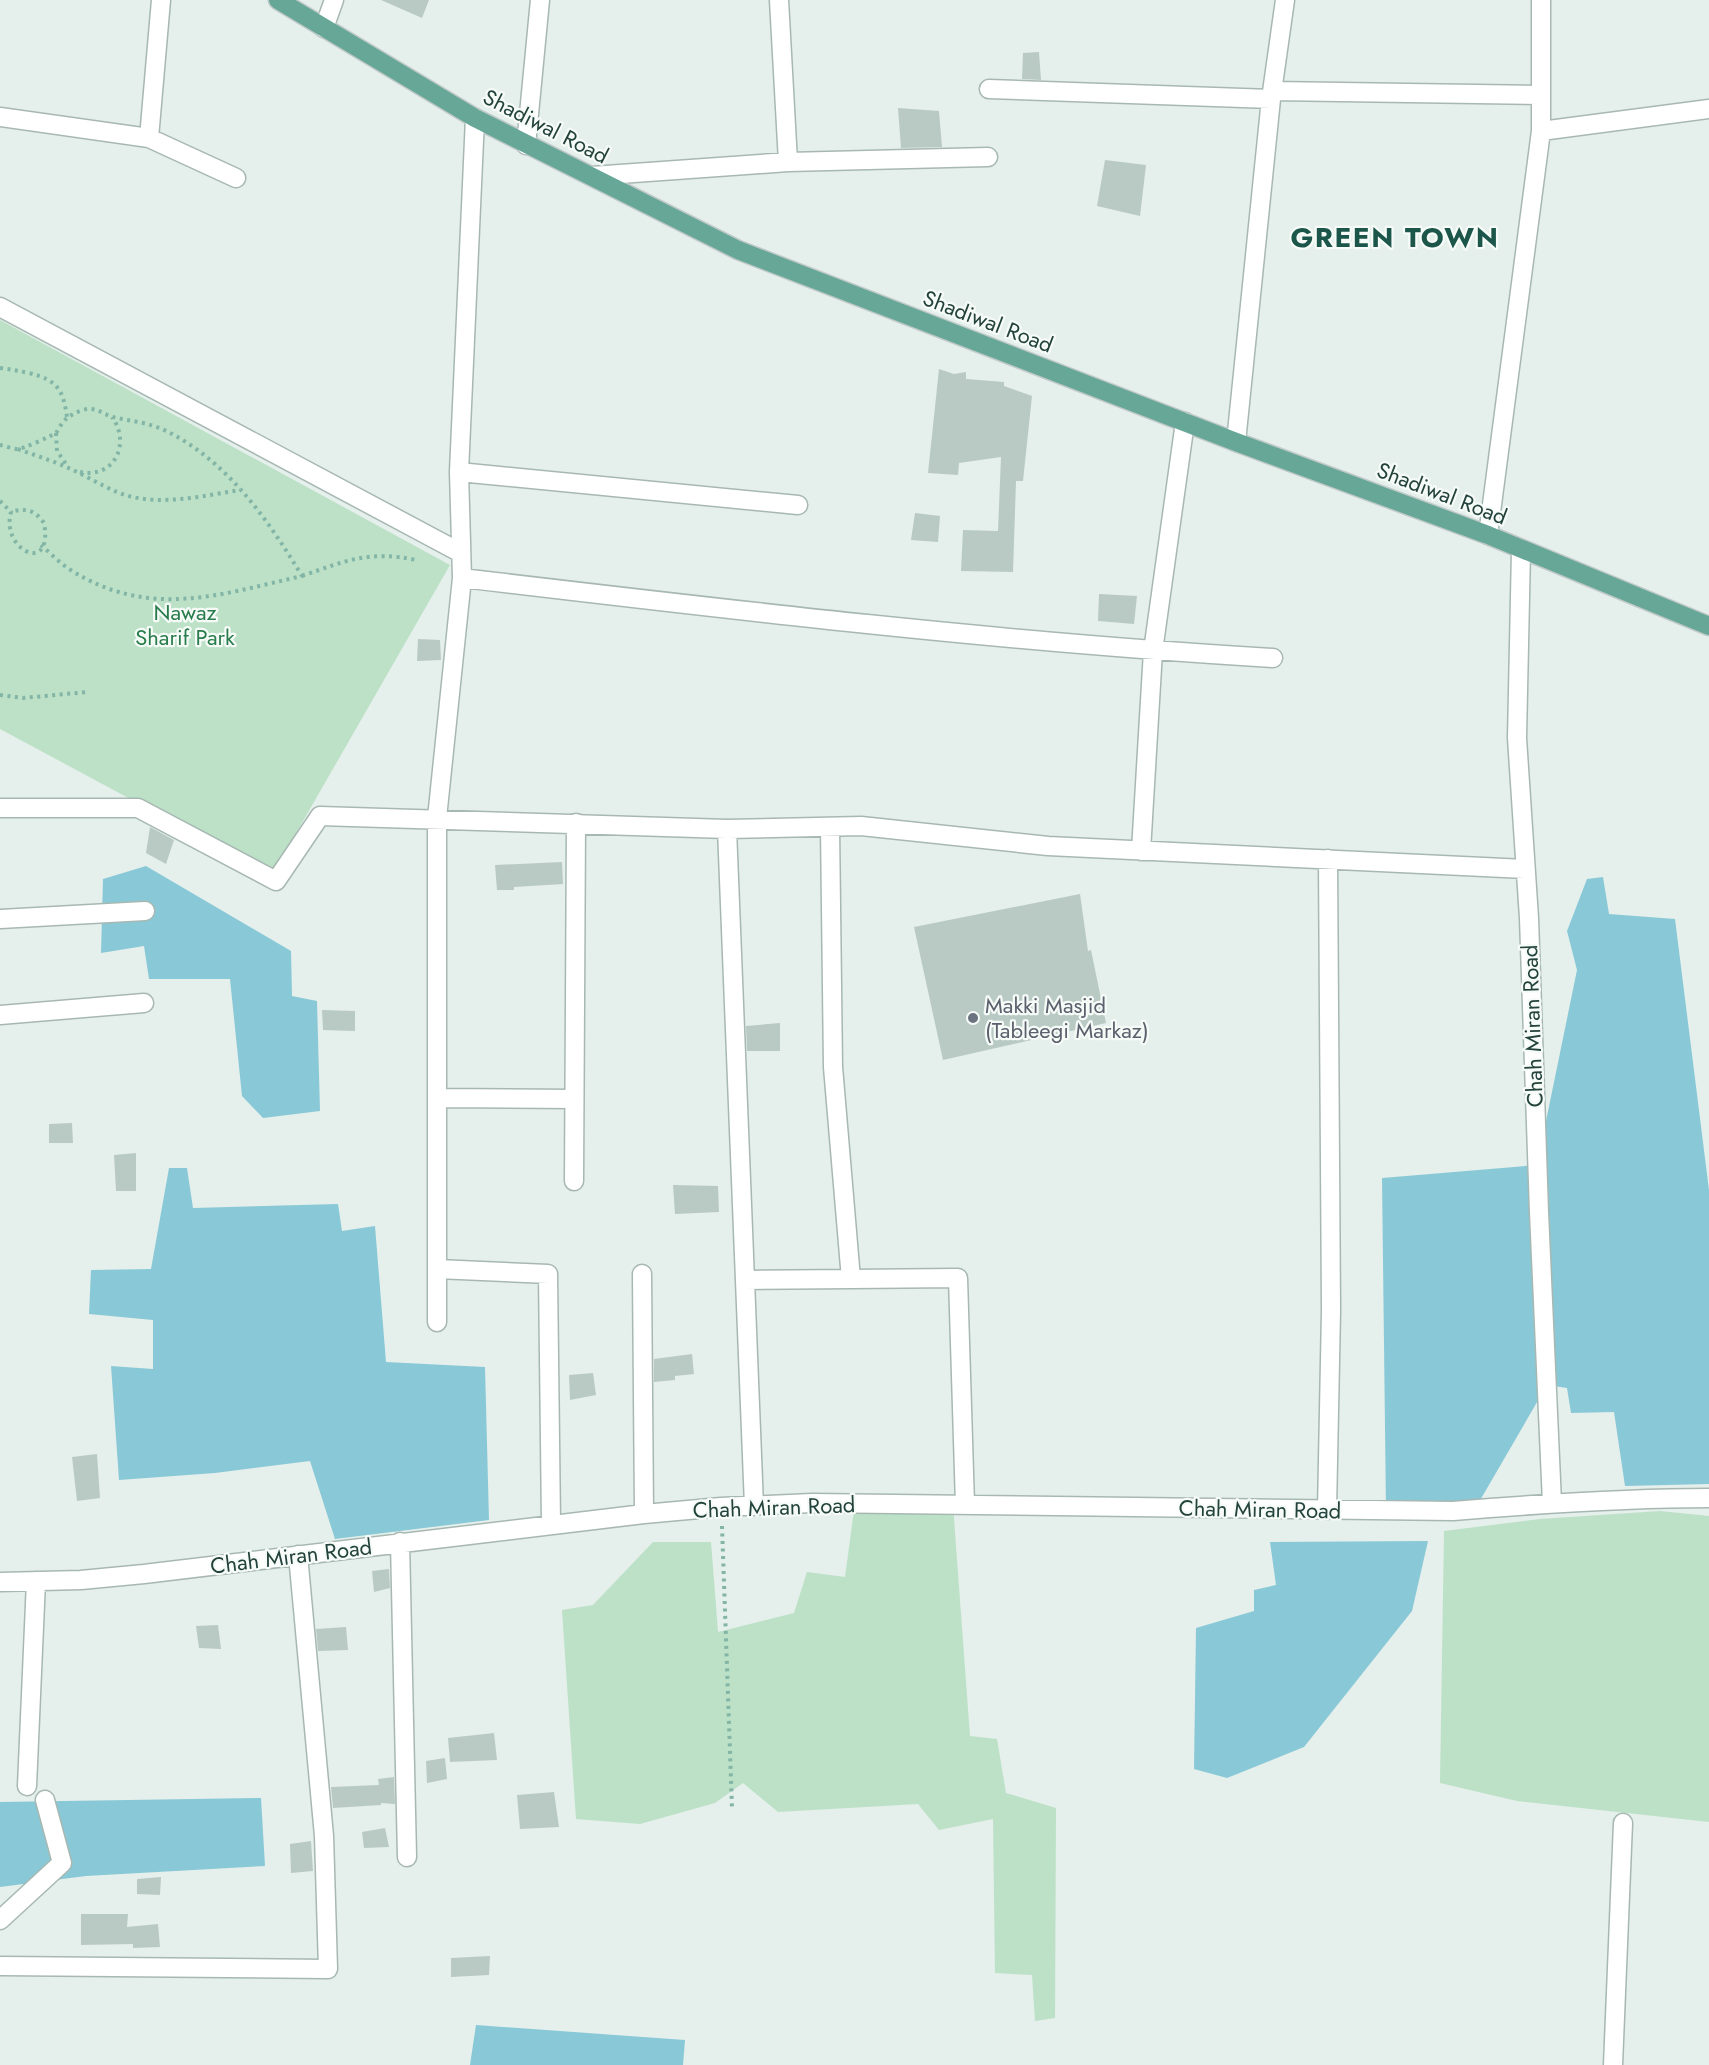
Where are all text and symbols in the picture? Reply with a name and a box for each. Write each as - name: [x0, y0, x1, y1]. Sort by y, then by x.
- street label: Shadiwal Road: [478, 81, 614, 171]
- district label: GREEN TOWN: [1291, 217, 1499, 258]
- street label: Shadiwal Road: [918, 281, 1058, 361]
- street label: Shadiwal Road: [1372, 453, 1512, 533]
- park label: Nawaz Sharif Park: [135, 596, 235, 653]
- street label: Chah Miran Road: [1513, 944, 1551, 1108]
- place label: Makki Masjid (Tableegi Markaz): [985, 989, 1149, 1046]
- marker: Makki Masjid (Tableegi Markaz): [966, 1011, 980, 1025]
- street label: Chah Miran Road: [692, 1488, 856, 1526]
- street label: Chah Miran Road: [1178, 1492, 1342, 1526]
- street label: Chah Miran Road: [208, 1530, 374, 1582]

